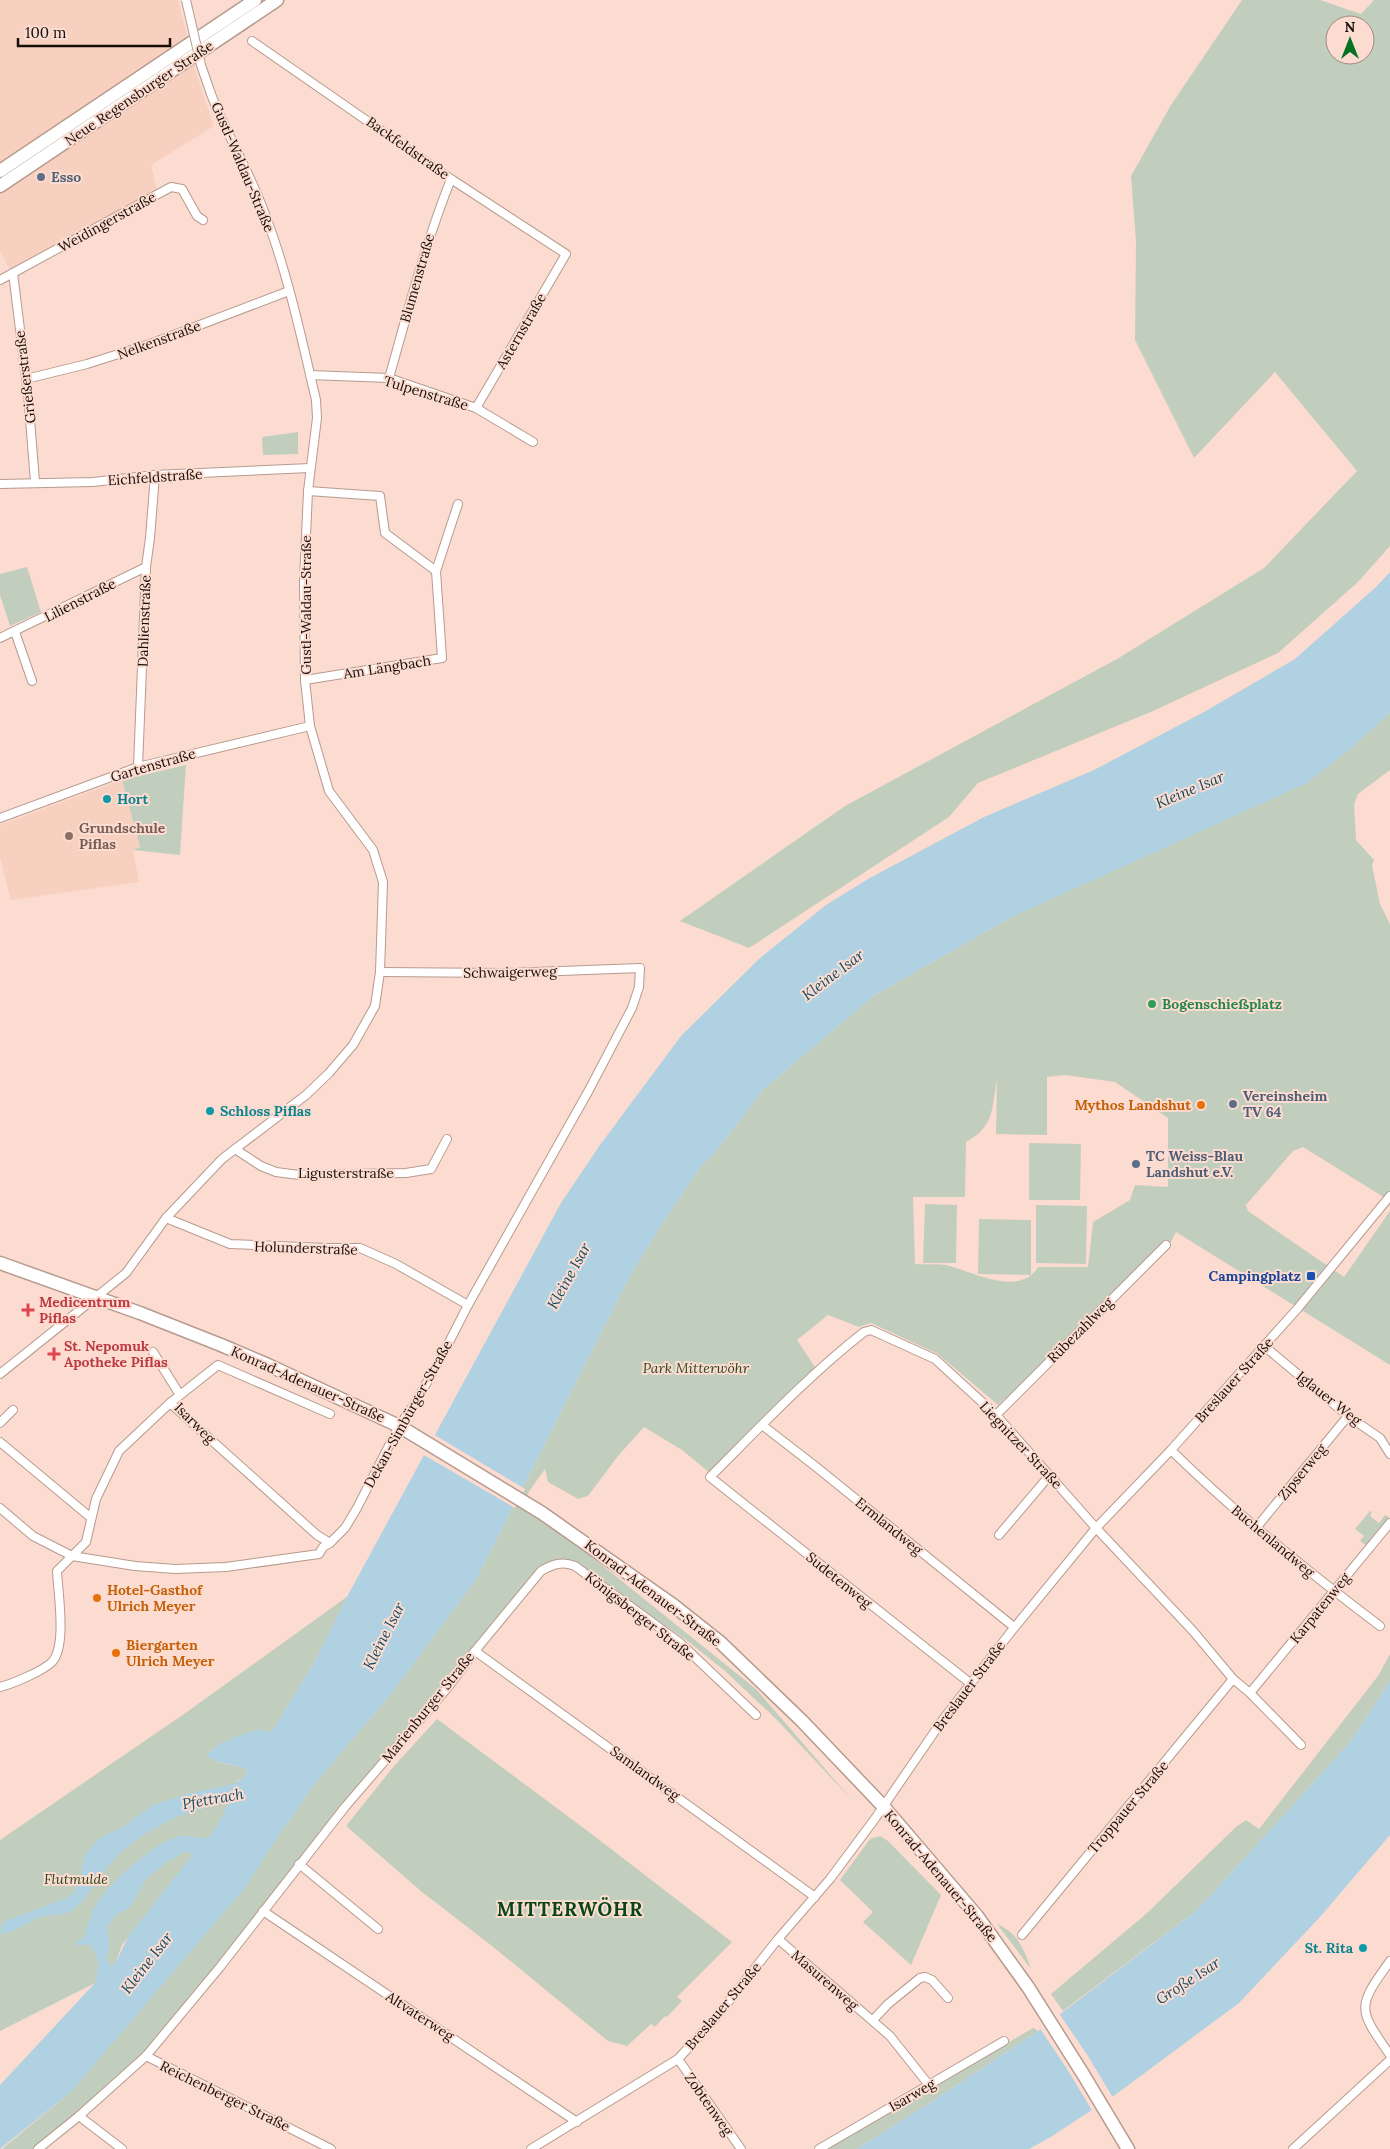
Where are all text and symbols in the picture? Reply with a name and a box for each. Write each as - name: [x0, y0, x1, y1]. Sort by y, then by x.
- scale bar: [18, 15, 170, 47]
- north arrow: [1325, 15, 1375, 65]
- text: N: [1345, 18, 1356, 36]
- text: 100 m: [25, 23, 66, 42]
- street label: Neue Regensburger Straße: [61, 36, 217, 149]
- street label: Gustl-Waldau-Straße: [207, 99, 279, 235]
- street label: Backfeldstraße: [363, 113, 453, 184]
- place label: Esso: [51, 168, 81, 186]
- marker: Esso: [35, 171, 47, 183]
- street label: Weidingerstraße: [55, 187, 159, 256]
- street label: Blumenstraße: [396, 231, 438, 324]
- street label: Asternstraße: [491, 289, 550, 373]
- street label: Nelkenstraße: [115, 316, 204, 363]
- street label: Grießerstraße: [10, 329, 40, 425]
- street label: Tulpenstraße: [381, 372, 471, 415]
- street label: Eichfeldstraße: [107, 465, 203, 489]
- street label: Gustl-Waldau-Straße: [297, 535, 315, 675]
- street label: Lilienstraße: [41, 574, 119, 626]
- street label: Dahlienstraße: [133, 574, 155, 667]
- street label: Am Längbach: [341, 651, 432, 683]
- street label: Gartenstraße: [108, 744, 198, 786]
- water label: Kleine Isar: [1153, 766, 1227, 813]
- place label: Hort: [117, 790, 149, 808]
- marker: Hort: [101, 793, 113, 805]
- place label: Grundschule Piflas: [79, 819, 166, 853]
- marker: Grundschule Piflas: [63, 830, 75, 842]
- water label: Kleine Isar: [798, 945, 868, 1004]
- street label: Schwaigerweg: [463, 962, 557, 982]
- place label: Bogenschießplatz: [1162, 995, 1282, 1013]
- marker: Bogenschießplatz: [1146, 998, 1158, 1010]
- place label: Vereinsheim TV 64: [1243, 1087, 1328, 1121]
- place label: Mythos Landshut: [1074, 1096, 1191, 1114]
- marker: Vereinsheim TV 64: [1227, 1098, 1239, 1110]
- marker: Mythos Landshut: [1195, 1099, 1207, 1111]
- place label: Schloss Piflas: [220, 1102, 311, 1120]
- marker: Schloss Piflas: [204, 1105, 216, 1117]
- place label: TC Weiss-Blau Landshut e.V.: [1146, 1147, 1243, 1181]
- marker: TC Weiss-Blau Landshut e.V.: [1130, 1158, 1142, 1170]
- street label: Ligusterstraße: [298, 1164, 394, 1182]
- street label: Holunderstraße: [254, 1237, 359, 1259]
- water label: Kleine Isar: [543, 1239, 595, 1312]
- place label: Campingplatz: [1209, 1267, 1301, 1285]
- marker: Campingplatz: [1305, 1270, 1317, 1282]
- place label: Medicentrum Piflas: [39, 1293, 131, 1327]
- street label: Rübezahlweg: [1043, 1293, 1117, 1367]
- marker: Medicentrum Piflas: [21, 1303, 35, 1317]
- street label: Breslauer Straße: [1191, 1333, 1277, 1426]
- place label: St. Nepomuk Apotheke Piflas: [64, 1337, 168, 1371]
- street label: Dekan-Simbürger-Straße: [360, 1337, 456, 1491]
- street label: Konrad-Adenauer-Straße: [228, 1342, 388, 1426]
- marker: St. Nepomuk Apotheke Piflas: [48, 1348, 60, 1360]
- park label: Park Mitterwöhr: [643, 1359, 750, 1377]
- street label: Iglauer Weg: [1293, 1367, 1365, 1429]
- street label: Liegnitzer Straße: [976, 1397, 1067, 1493]
- street label: Isarweg: [171, 1399, 220, 1448]
- street label: Zipserweg: [1274, 1440, 1330, 1504]
- street label: Ermlandweg: [852, 1493, 927, 1559]
- street label: Buchenlandweg: [1228, 1501, 1318, 1581]
- street label: Konrad-Adenauer-Straße: [581, 1536, 725, 1651]
- street label: Sudetenweg: [802, 1548, 876, 1612]
- street label: Königsberger Straße: [581, 1567, 699, 1665]
- street label: Karpatenweg: [1286, 1569, 1354, 1647]
- place label: Hotel-Gasthof Ulrich Meyer: [107, 1581, 203, 1615]
- marker: Hotel-Gasthof Ulrich Meyer: [91, 1592, 103, 1604]
- water label: Kleine Isar: [359, 1599, 409, 1673]
- place label: Biergarten Ulrich Meyer: [126, 1636, 215, 1670]
- street label: Breslauer Straße: [929, 1637, 1009, 1735]
- marker: Biergarten Ulrich Meyer: [110, 1647, 122, 1659]
- street label: Marienburger Straße: [378, 1648, 478, 1766]
- street label: Samlandweg: [607, 1742, 684, 1804]
- street label: Troppauer Straße: [1084, 1756, 1172, 1857]
- water label: Pfettrach: [181, 1784, 246, 1813]
- street label: Konrad-Adenauer-Straße: [881, 1806, 1002, 1946]
- park label: Flutmulde: [44, 1870, 108, 1888]
- district label: MITTERWÖHR: [497, 1897, 643, 1921]
- water label: Kleine Isar: [117, 1928, 177, 1997]
- place label: St. Rita: [1305, 1939, 1354, 1957]
- marker: St. Rita: [1357, 1942, 1369, 1954]
- street label: Masurenweg: [788, 1946, 862, 2014]
- water label: Große Isar: [1152, 1953, 1224, 2008]
- street label: Breslauer Straße: [681, 1958, 765, 2053]
- street label: Altvaterweg: [382, 1987, 458, 2045]
- street label: Reichenberger Straße: [157, 2057, 293, 2135]
- street label: Zobtenweg: [681, 2069, 737, 2139]
- street label: Isarweg: [885, 2074, 939, 2115]

